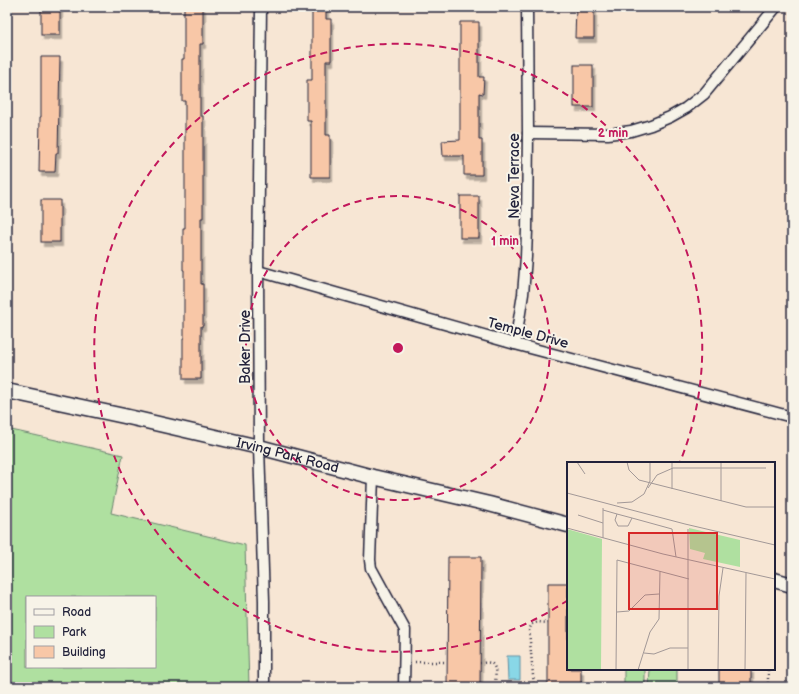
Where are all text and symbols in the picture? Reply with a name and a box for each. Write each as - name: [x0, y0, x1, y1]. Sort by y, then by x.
- text: 2 min: [598, 126, 628, 141]
- street label: Neva Terrace: [506, 133, 523, 219]
- text: 1 min: [491, 234, 519, 249]
- street label: Baker Drive: [237, 310, 254, 384]
- street label: Temple Drive: [486, 314, 570, 352]
- centre of rings: [391, 341, 405, 355]
- street label: Irving Park Road: [235, 434, 341, 476]
- inset map: [567, 462, 775, 670]
- legend: [26, 596, 156, 668]
- text: Road: [62, 605, 91, 620]
- text: Park: [62, 625, 86, 640]
- text: Building: [62, 645, 106, 660]

